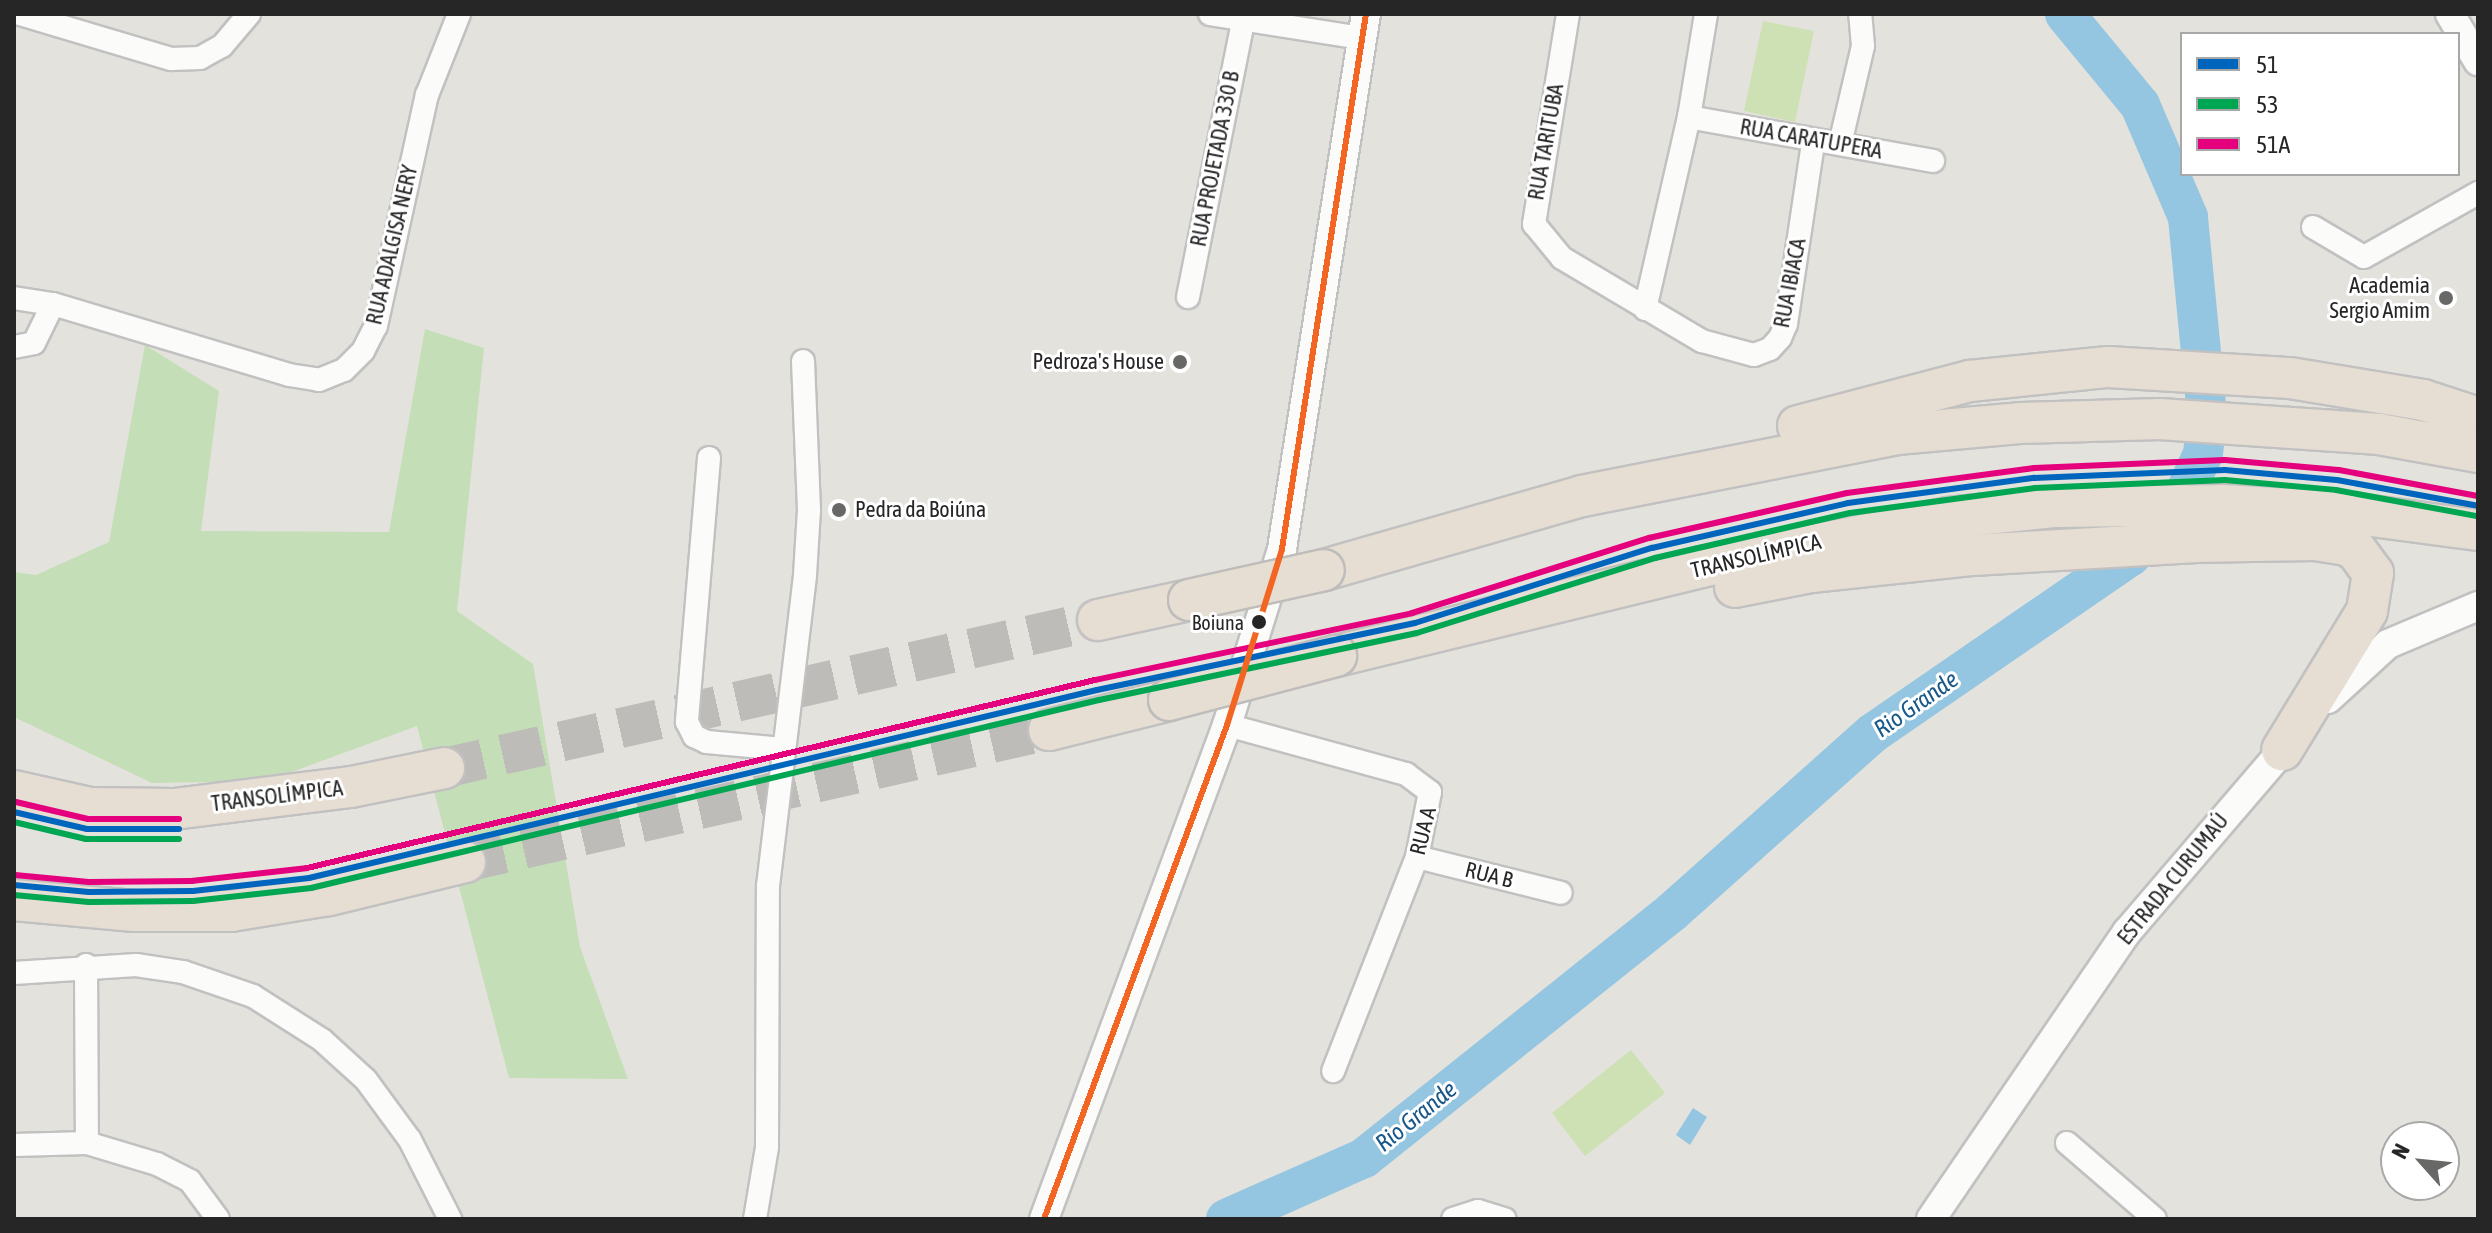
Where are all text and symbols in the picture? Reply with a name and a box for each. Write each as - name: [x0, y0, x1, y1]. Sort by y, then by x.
- legend: [2180, 32, 2460, 176]
- text: 51: [2256, 51, 2279, 78]
- street label: RUA PROJETADA 330 B: [1185, 69, 1245, 249]
- street label: RUA TARITUBA: [1523, 82, 1569, 202]
- text: 53: [2256, 91, 2279, 118]
- street label: RUA CARATUPERA: [1738, 114, 1884, 164]
- text: 51A: [2256, 131, 2290, 158]
- street label: RUA ADALGISA NERY: [361, 163, 423, 327]
- street label: RUA IBIACA: [1768, 236, 1812, 330]
- place label: Academia Sergio Amim: [2330, 272, 2430, 324]
- marker: Academia Sergio Amim: [2437, 289, 2455, 307]
- place label: Pedroza's House: [1032, 349, 1164, 375]
- marker: Pedroza's House: [1171, 353, 1189, 371]
- place label: Pedra da Boiúna: [855, 497, 986, 523]
- marker: Pedra da Boiúna: [830, 501, 848, 519]
- street label: TRANSOLÍMPICA: [1689, 528, 1823, 584]
- place label: Boiuna: [1192, 610, 1244, 634]
- marker: Boiuna: [1251, 614, 1267, 630]
- water label: Rio Grande: [1868, 665, 1964, 743]
- street label: TRANSOLÍMPICA: [210, 775, 344, 817]
- street label: RUA A: [1404, 804, 1442, 858]
- street label: ESTRADA CURUMAÚ: [2112, 808, 2234, 950]
- street label: RUA B: [1462, 856, 1516, 894]
- water label: Rio Grande: [1370, 1075, 1462, 1157]
- north arrow: [2380, 1121, 2460, 1201]
- text: N: [2386, 1139, 2415, 1163]

